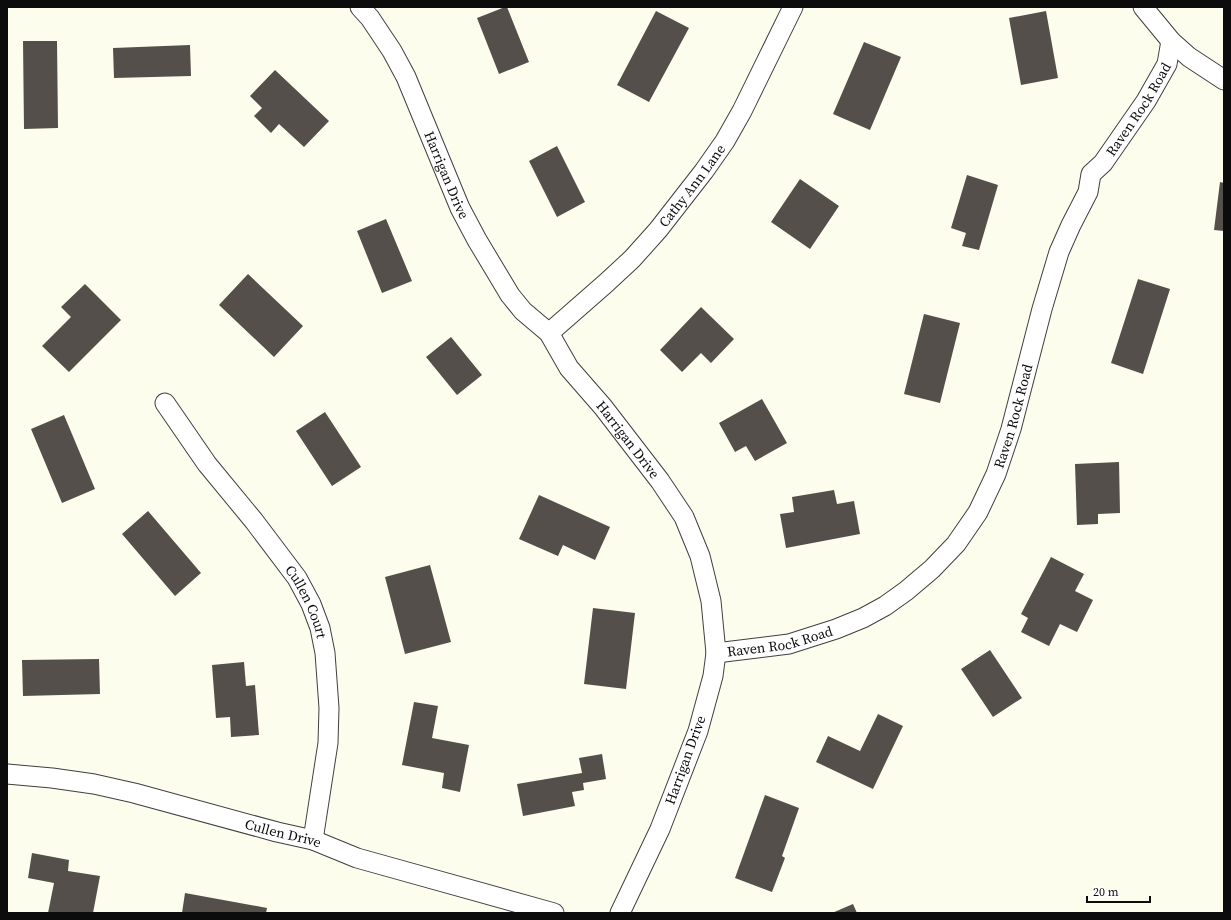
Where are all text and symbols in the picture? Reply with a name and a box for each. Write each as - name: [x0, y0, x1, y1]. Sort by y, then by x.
- street label: Raven Rock Road: [1101, 59, 1176, 160]
- street label: Harrigan Drive: [419, 128, 474, 222]
- street label: Cathy Ann Lane: [654, 140, 730, 231]
- street label: Raven Rock Road: [989, 362, 1037, 471]
- street label: Harrigan Drive: [592, 396, 665, 483]
- street label: Cullen Court: [281, 561, 332, 640]
- street label: Raven Rock Road: [726, 621, 835, 662]
- street label: Harrigan Drive: [660, 713, 710, 807]
- street label: Cullen Drive: [243, 814, 324, 852]
- scale bar: [1087, 878, 1150, 904]
- text: 20 m: [1093, 884, 1119, 900]

